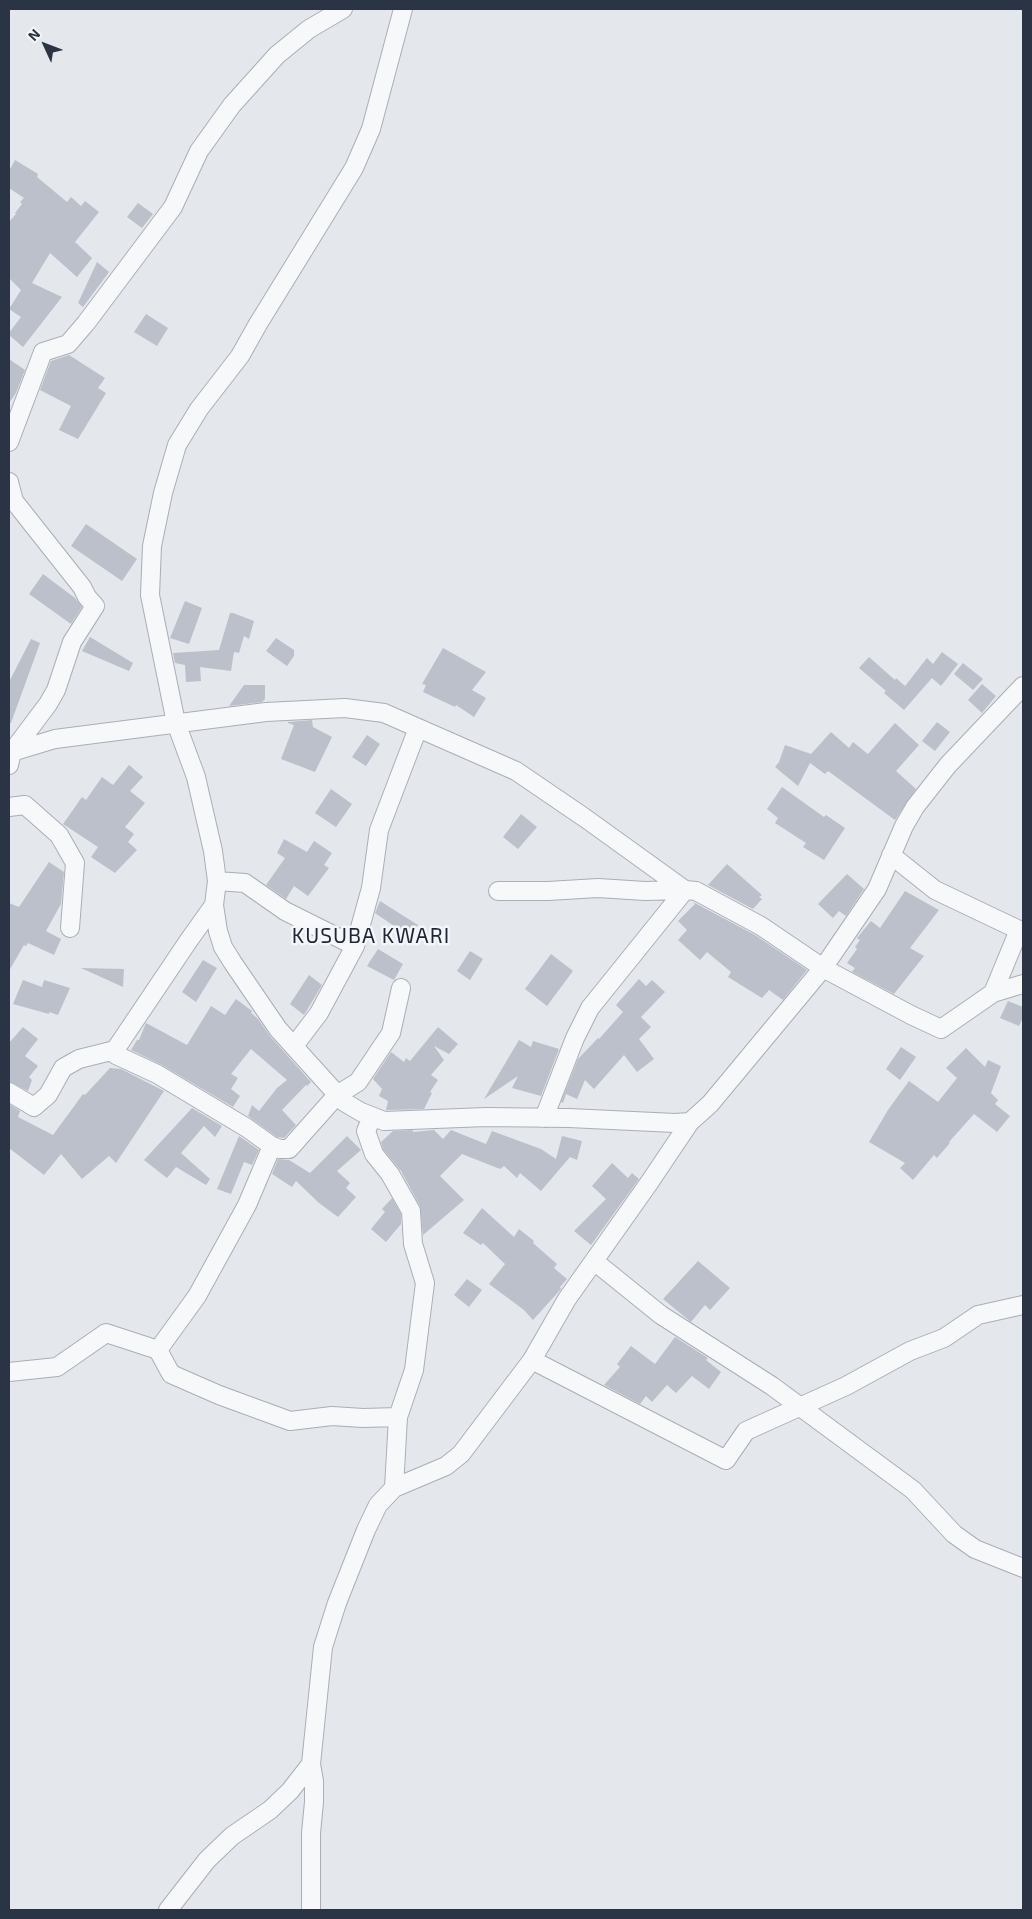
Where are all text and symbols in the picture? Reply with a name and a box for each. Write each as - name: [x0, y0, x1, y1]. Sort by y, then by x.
- north arrow: [20, 20, 70, 70]
- text: N: [24, 25, 43, 44]
- district label: KUSUBA KWARI: [290, 923, 452, 949]

